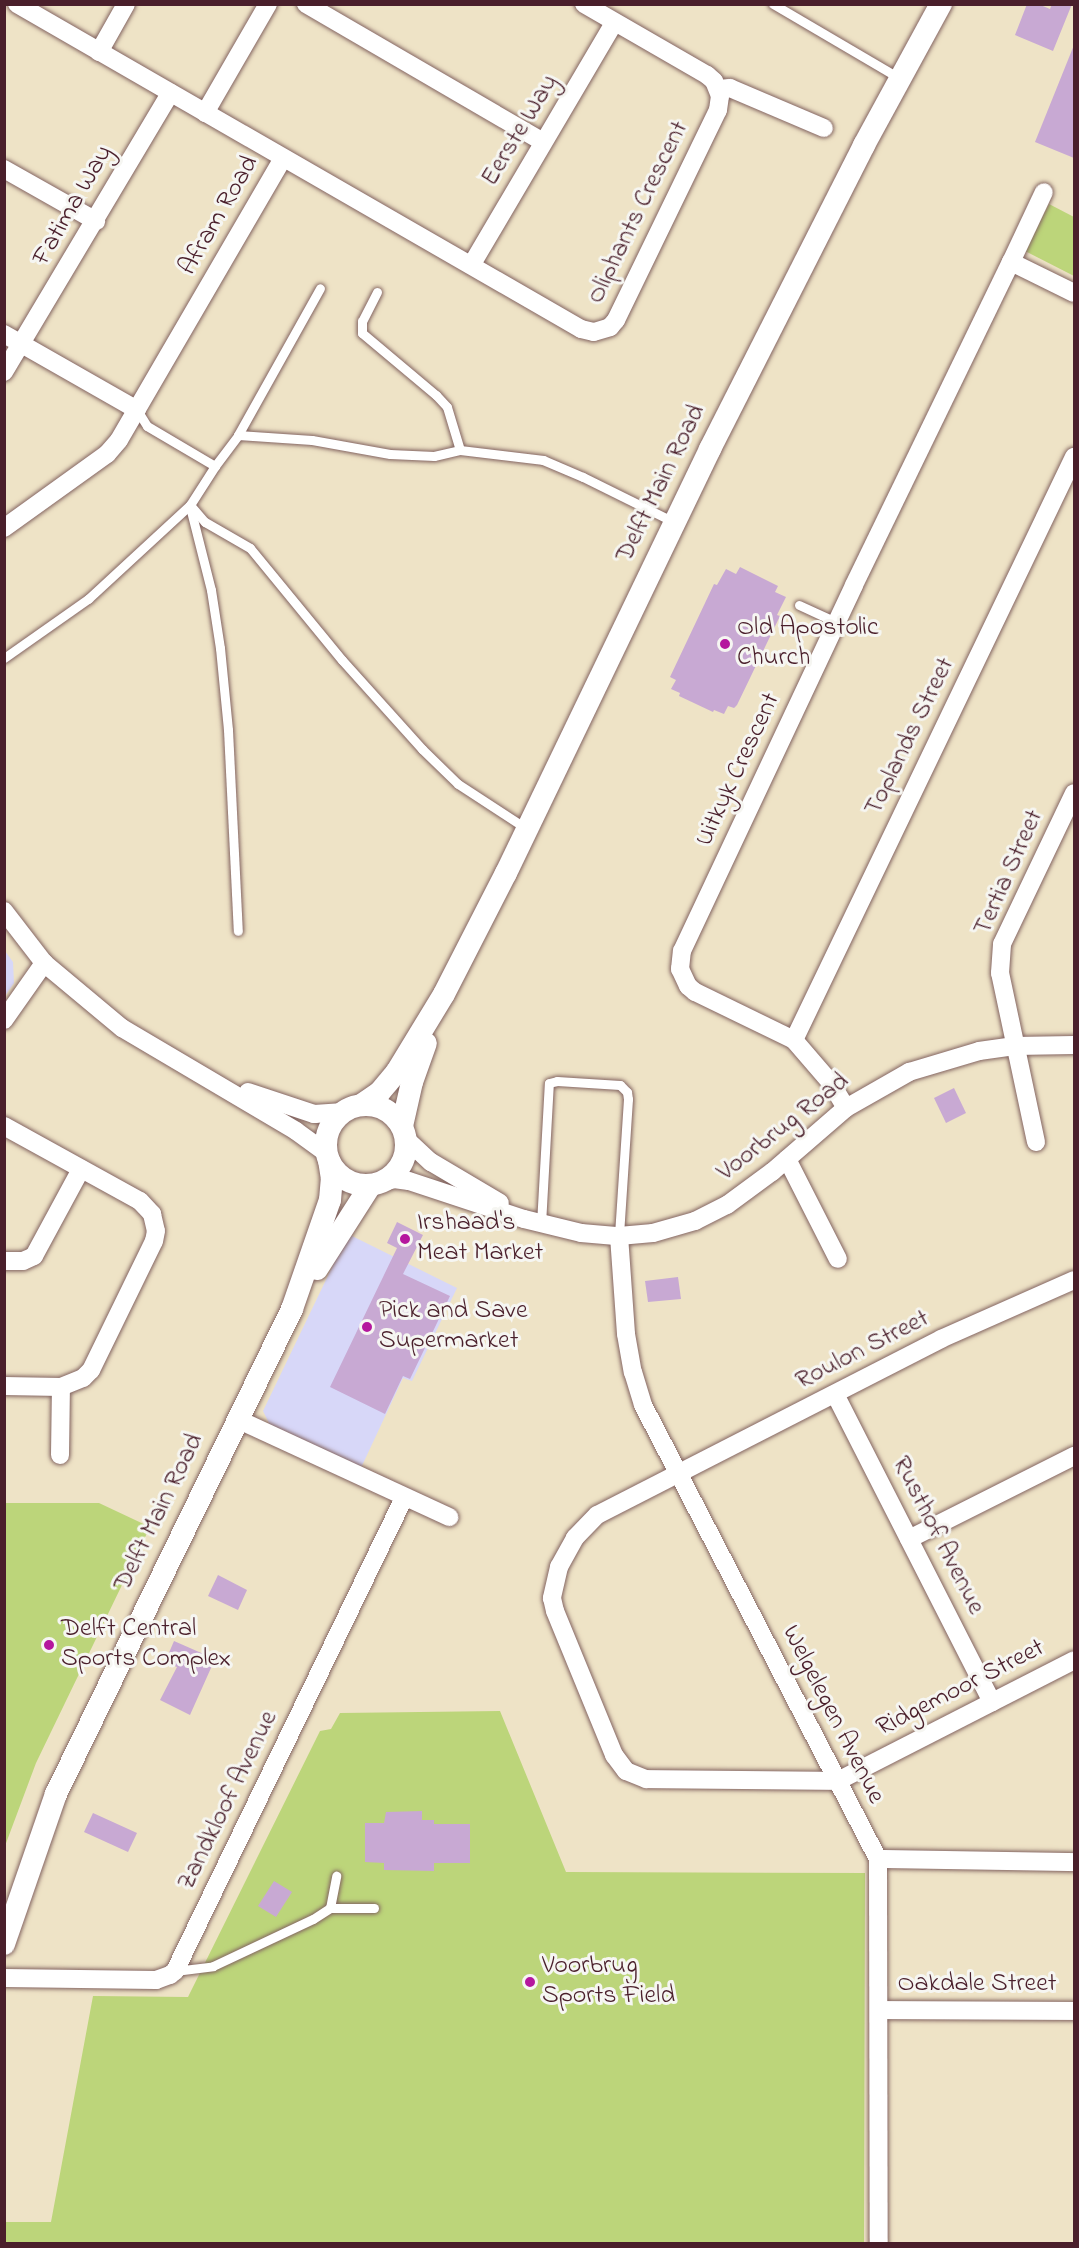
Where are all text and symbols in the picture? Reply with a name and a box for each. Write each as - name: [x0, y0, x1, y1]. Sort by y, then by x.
- street label: Eerste Way: [476, 70, 566, 192]
- street label: Oliphants Crescent: [581, 117, 697, 309]
- street label: Fatima Way: [27, 140, 121, 272]
- street label: Afram Road: [173, 151, 267, 281]
- street label: Delft Main Road: [610, 400, 714, 568]
- place label: Old Apostolic Church: [737, 613, 879, 674]
- marker: Old Apostolic Church: [718, 637, 732, 651]
- street label: Toplands Street: [859, 653, 963, 821]
- street label: Uitkyk Crescent: [690, 688, 788, 852]
- street label: Tertia Street: [968, 805, 1052, 941]
- street label: Voorbrug Road: [712, 1067, 856, 1189]
- place label: Irshaad's Meat Market: [417, 1208, 543, 1270]
- marker: Irshaad's Meat Market: [398, 1232, 412, 1246]
- place label: Pick and Save Supermarket: [379, 1296, 528, 1358]
- street label: Roulon Street: [791, 1304, 935, 1398]
- marker: Pick and Save Supermarket: [360, 1320, 374, 1334]
- street label: Delft Main Road: [108, 1429, 212, 1597]
- street label: Rusthof Avenue: [884, 1452, 990, 1620]
- place label: Delft Central Sports Complex: [61, 1614, 231, 1676]
- street label: Welgelegen Avenue: [774, 1621, 890, 1809]
- street label: Ridgemoor Street: [872, 1633, 1050, 1745]
- marker: Delft Central Sports Complex: [42, 1638, 56, 1652]
- street label: Zandkloof Avenue: [172, 1706, 286, 1896]
- place label: Voorbrug Sports Field: [542, 1951, 675, 2012]
- street label: Oakdale Street: [897, 1969, 1057, 2001]
- marker: Voorbrug Sports Field: [523, 1975, 537, 1989]

